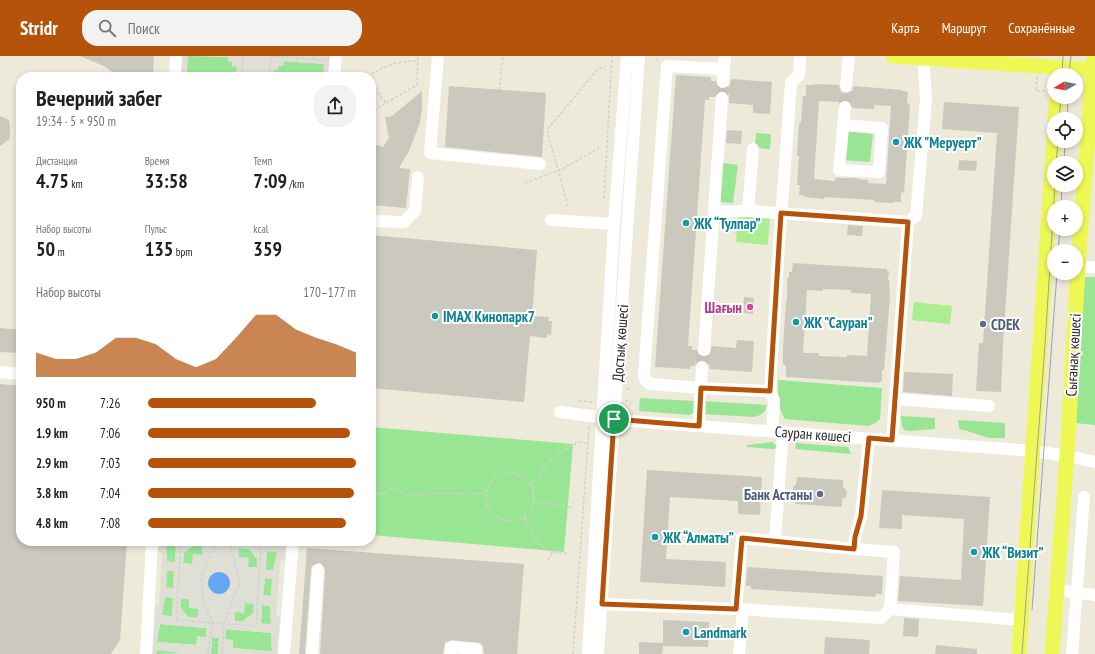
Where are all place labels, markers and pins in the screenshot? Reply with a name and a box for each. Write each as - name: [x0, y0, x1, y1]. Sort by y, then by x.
- place label: ЖК "Меруерт": [903, 133, 982, 152]
- marker: ЖК "Меруерт": [891, 137, 901, 147]
- place label: ЖК “Тулпар”: [693, 214, 761, 233]
- marker: ЖК “Тулпар”: [681, 218, 691, 228]
- place label: Шағын: [705, 298, 742, 317]
- marker: Шағын: [745, 302, 755, 312]
- place label: IMAX Кинопарк7: [443, 307, 535, 326]
- marker: IMAX Кинопарк7: [430, 311, 440, 321]
- place label: ЖК "Сауран": [803, 313, 873, 332]
- place label: CDEK: [991, 315, 1020, 334]
- marker: ЖК "Сауран": [791, 317, 801, 327]
- marker: CDEK: [978, 319, 988, 329]
- pin: [597, 402, 631, 436]
- place label: Банк Астаны: [744, 485, 812, 504]
- marker: Банк Астаны: [815, 489, 825, 499]
- place label: ЖК “Алматы”: [662, 528, 734, 547]
- marker: ЖК “Алматы”: [650, 532, 660, 542]
- place label: ЖК “Визит”: [981, 543, 1044, 562]
- marker: ЖК “Визит”: [969, 547, 979, 557]
- place label: Landmark: [694, 623, 748, 642]
- marker: Landmark: [681, 627, 691, 637]

